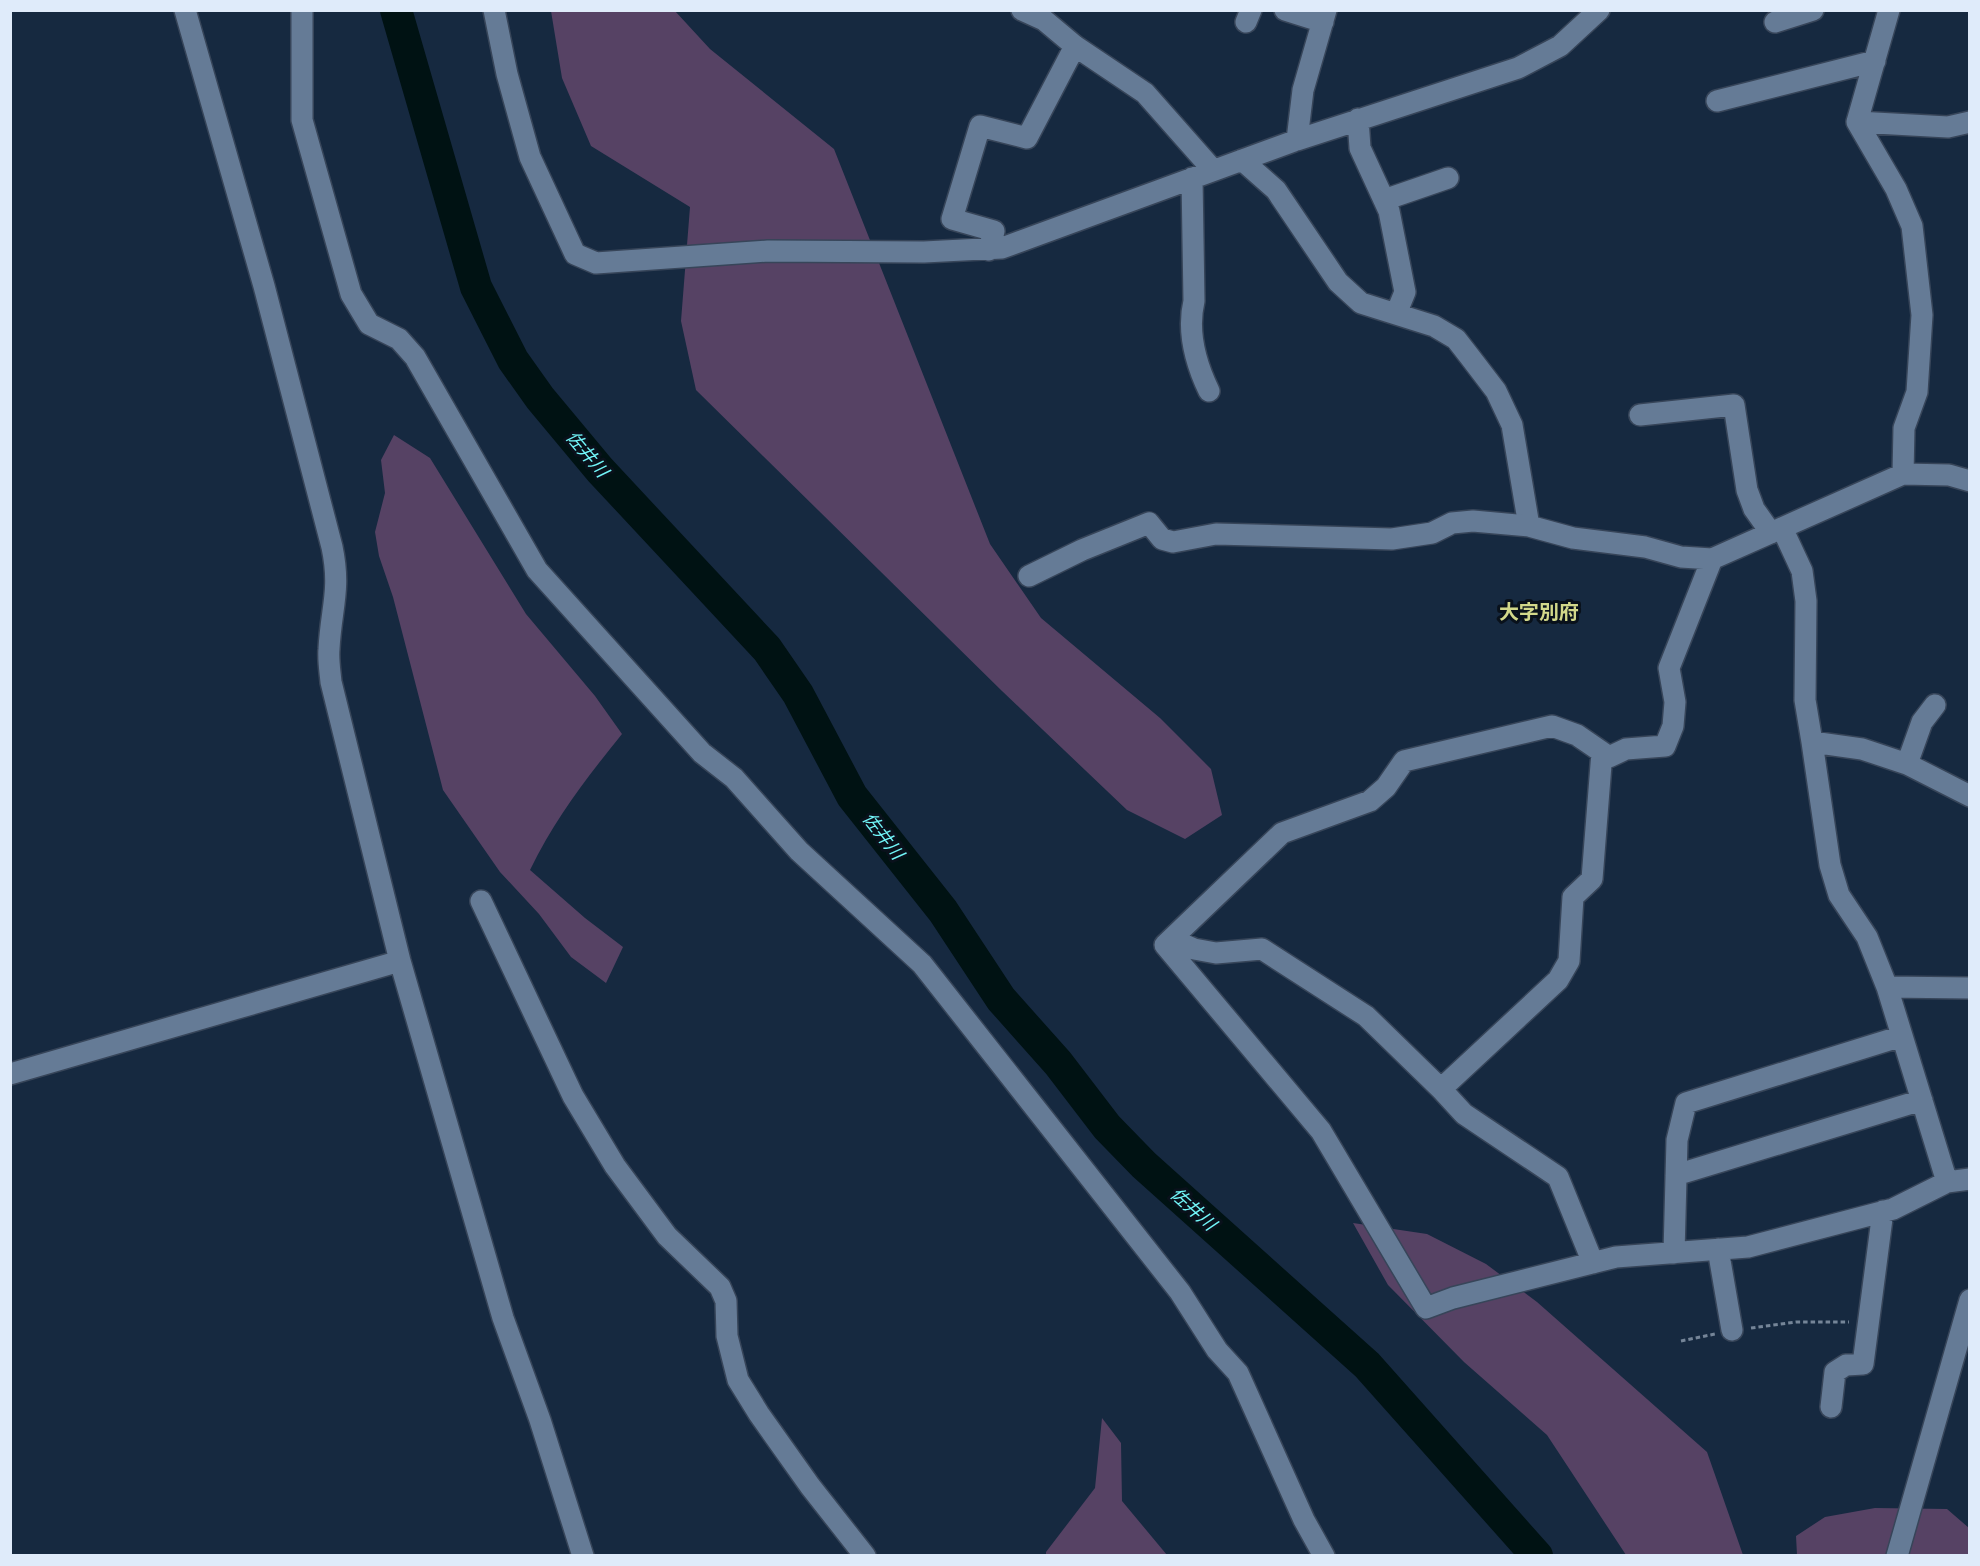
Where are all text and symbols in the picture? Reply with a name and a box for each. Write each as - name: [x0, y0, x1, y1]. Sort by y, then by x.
- water label: 佐井川: [561, 424, 617, 483]
- district label: 大字別府: [1499, 596, 1579, 625]
- water label: 佐井川: [858, 805, 913, 866]
- water label: 佐井川: [1166, 1180, 1225, 1237]

